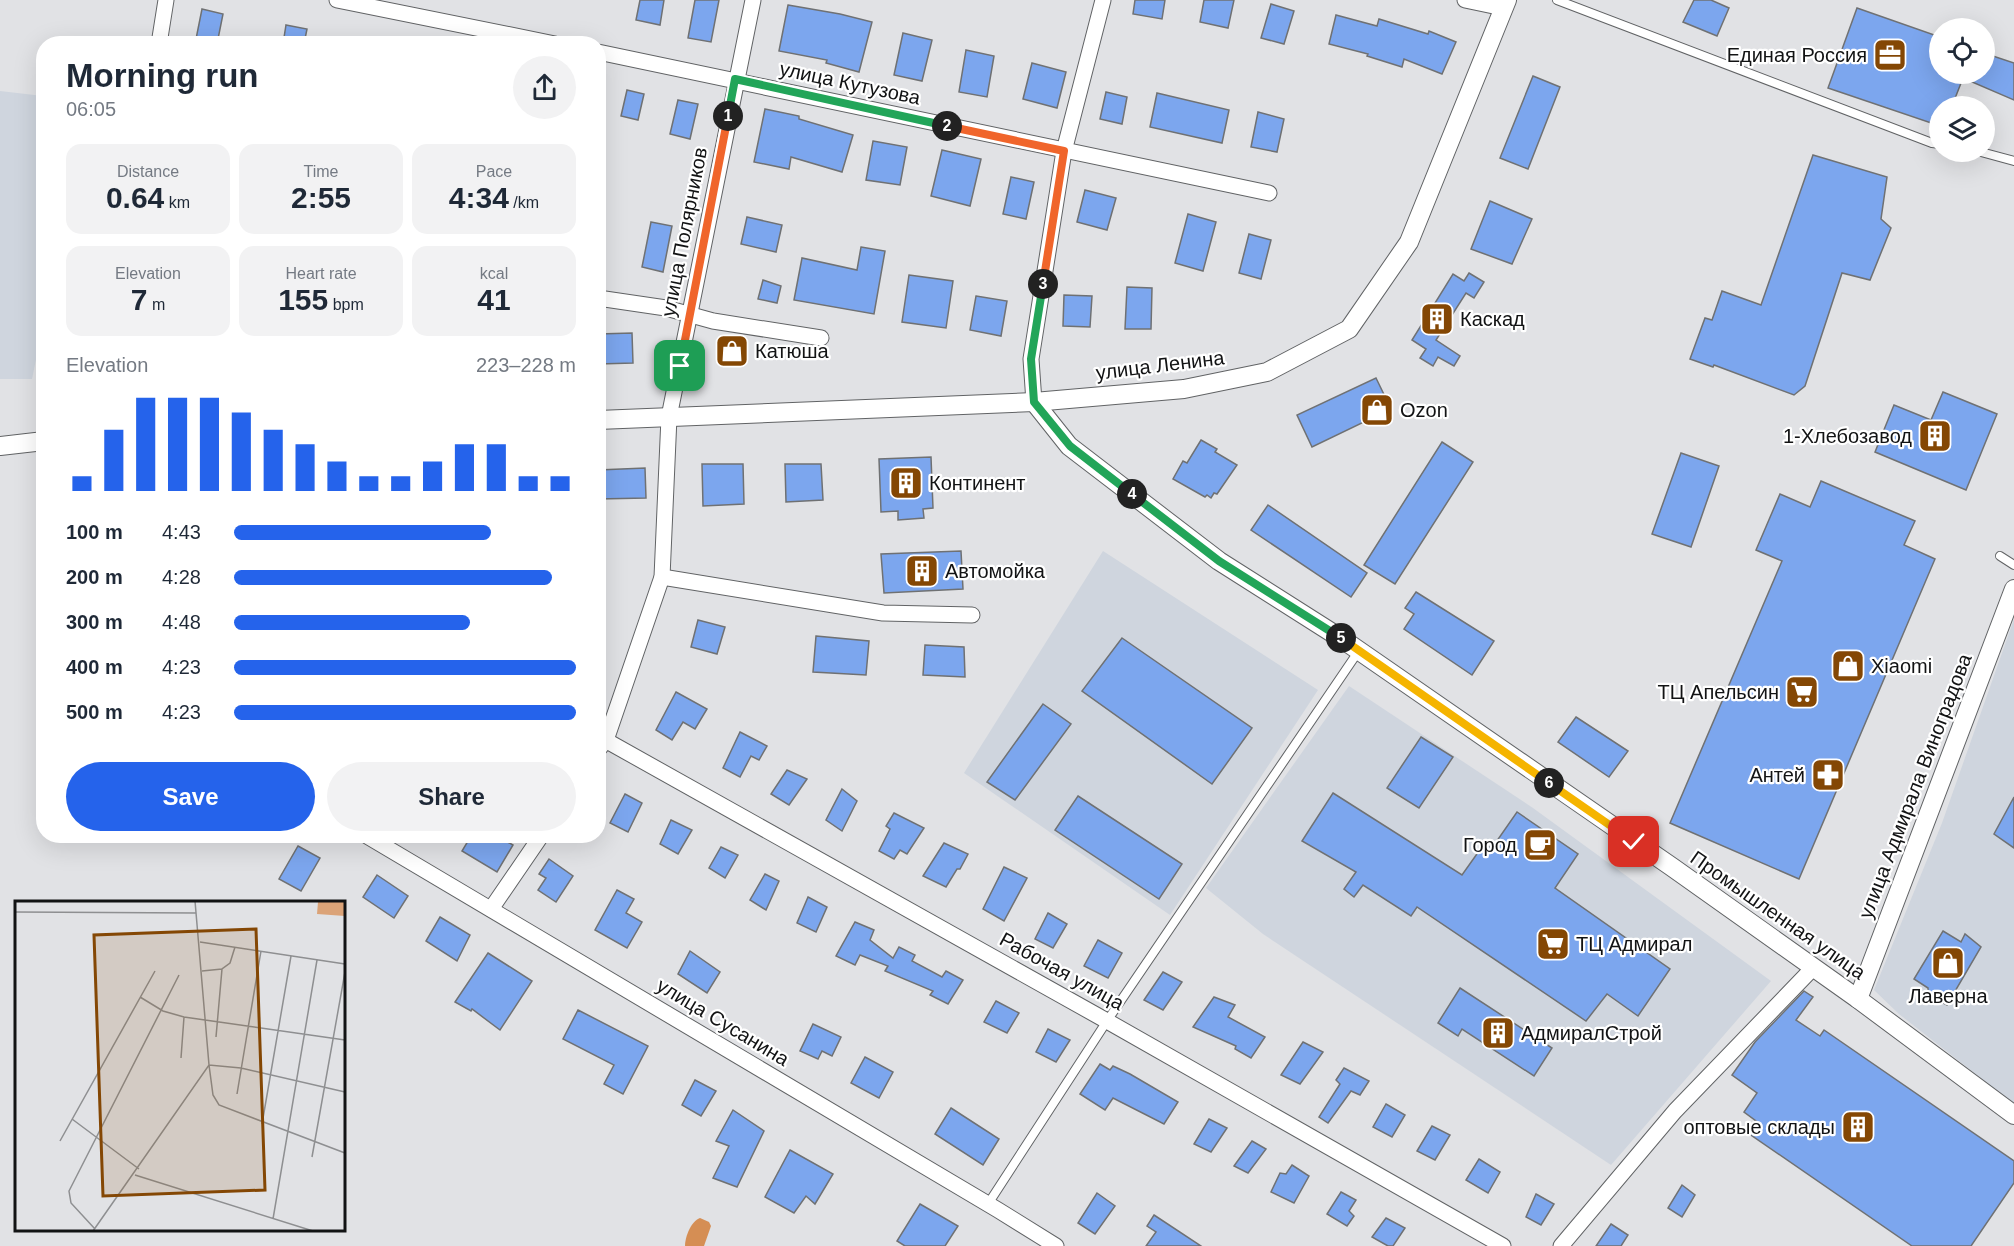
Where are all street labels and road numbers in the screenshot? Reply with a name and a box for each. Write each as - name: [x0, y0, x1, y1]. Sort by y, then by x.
- street label: улица Кутузова: [778, 57, 923, 109]
- street label: улица Полярников: [657, 145, 711, 319]
- street label: улица Ленина: [1095, 346, 1226, 384]
- street label: улица Адмирала Виноградова: [1854, 650, 1976, 921]
- street label: Промышленная улица: [1686, 846, 1870, 984]
- street label: Рабочая улица: [996, 928, 1129, 1015]
- street label: улица Сусанина: [653, 974, 794, 1071]

